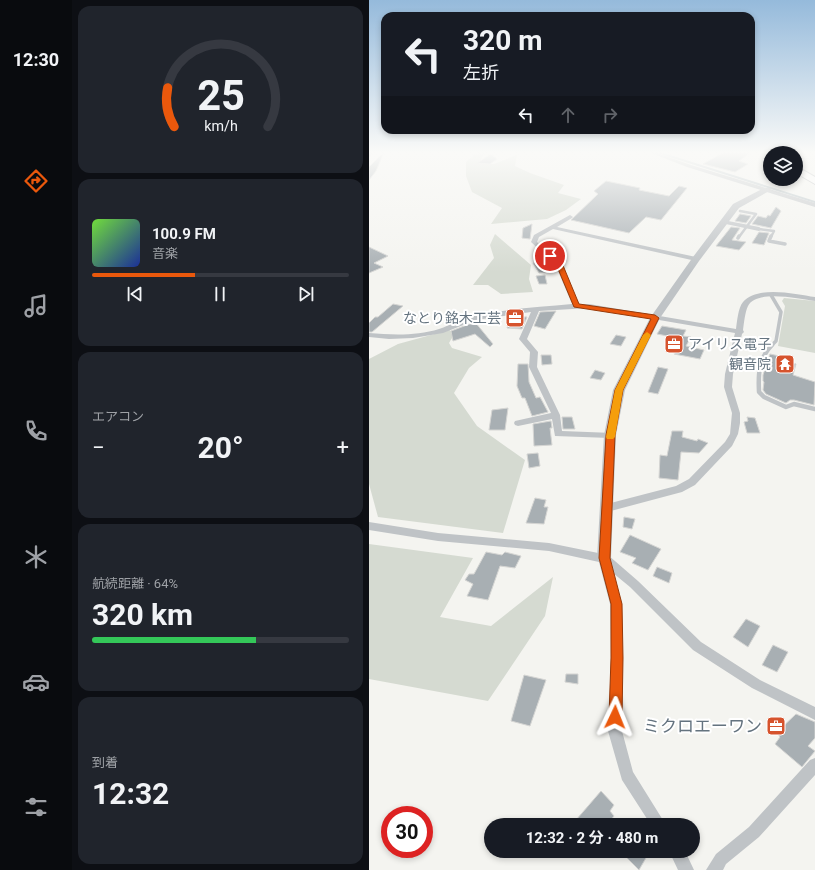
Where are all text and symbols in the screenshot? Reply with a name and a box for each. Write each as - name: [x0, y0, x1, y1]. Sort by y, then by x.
- text: 320 m: [463, 24, 542, 57]
- icon: left: [397, 28, 449, 80]
- text: 12:30: [13, 49, 59, 70]
- text: 左折: [463, 62, 499, 83]
- text: 25: [197, 71, 244, 120]
- icon: left: [515, 104, 537, 126]
- icon: ahead: [557, 104, 579, 126]
- icon: right: [599, 104, 621, 126]
- text: km/h: [204, 118, 237, 134]
- map controls: [763, 146, 803, 186]
- button: layers: [763, 146, 803, 186]
- icon: directions: [22, 167, 50, 195]
- text: 100.9 FM: [152, 225, 216, 243]
- pin: [533, 239, 567, 273]
- icon: arrive: [539, 245, 561, 267]
- text: 音楽: [152, 246, 178, 261]
- icon: previous: [124, 283, 146, 305]
- icon: pause: [209, 283, 231, 305]
- icon: next: [295, 283, 317, 305]
- icon: music: [22, 292, 50, 320]
- office icon: なとり銘木工芸: [504, 307, 526, 329]
- place label: なとり銘木工芸: [403, 310, 501, 326]
- office icon: アイリス電子: [663, 333, 685, 355]
- place label: アイリス電子: [688, 336, 771, 352]
- temple icon: 観音院: [774, 353, 796, 375]
- place label: 観音院: [729, 356, 771, 372]
- text: エアコン: [92, 409, 144, 424]
- icon: phone: [22, 417, 50, 445]
- text: 20°: [197, 430, 244, 465]
- text: −: [92, 435, 105, 460]
- text: +: [337, 435, 349, 460]
- icon: climate: [22, 543, 50, 571]
- text: 航続距離 · 64%: [92, 576, 178, 591]
- text: 320 km: [92, 597, 193, 632]
- icon: car: [22, 668, 50, 696]
- position arrow: [594, 696, 636, 738]
- office icon: ミクロエーワン: [765, 715, 787, 737]
- place label: ミクロエーワン: [643, 716, 762, 736]
- text: 到着: [92, 755, 118, 770]
- text: 12:32: [92, 776, 169, 811]
- icon: filters: [22, 793, 50, 821]
- speed limit sign: 30: [381, 806, 433, 858]
- text: 12:32 · 2 分 · 480 m: [526, 829, 658, 847]

